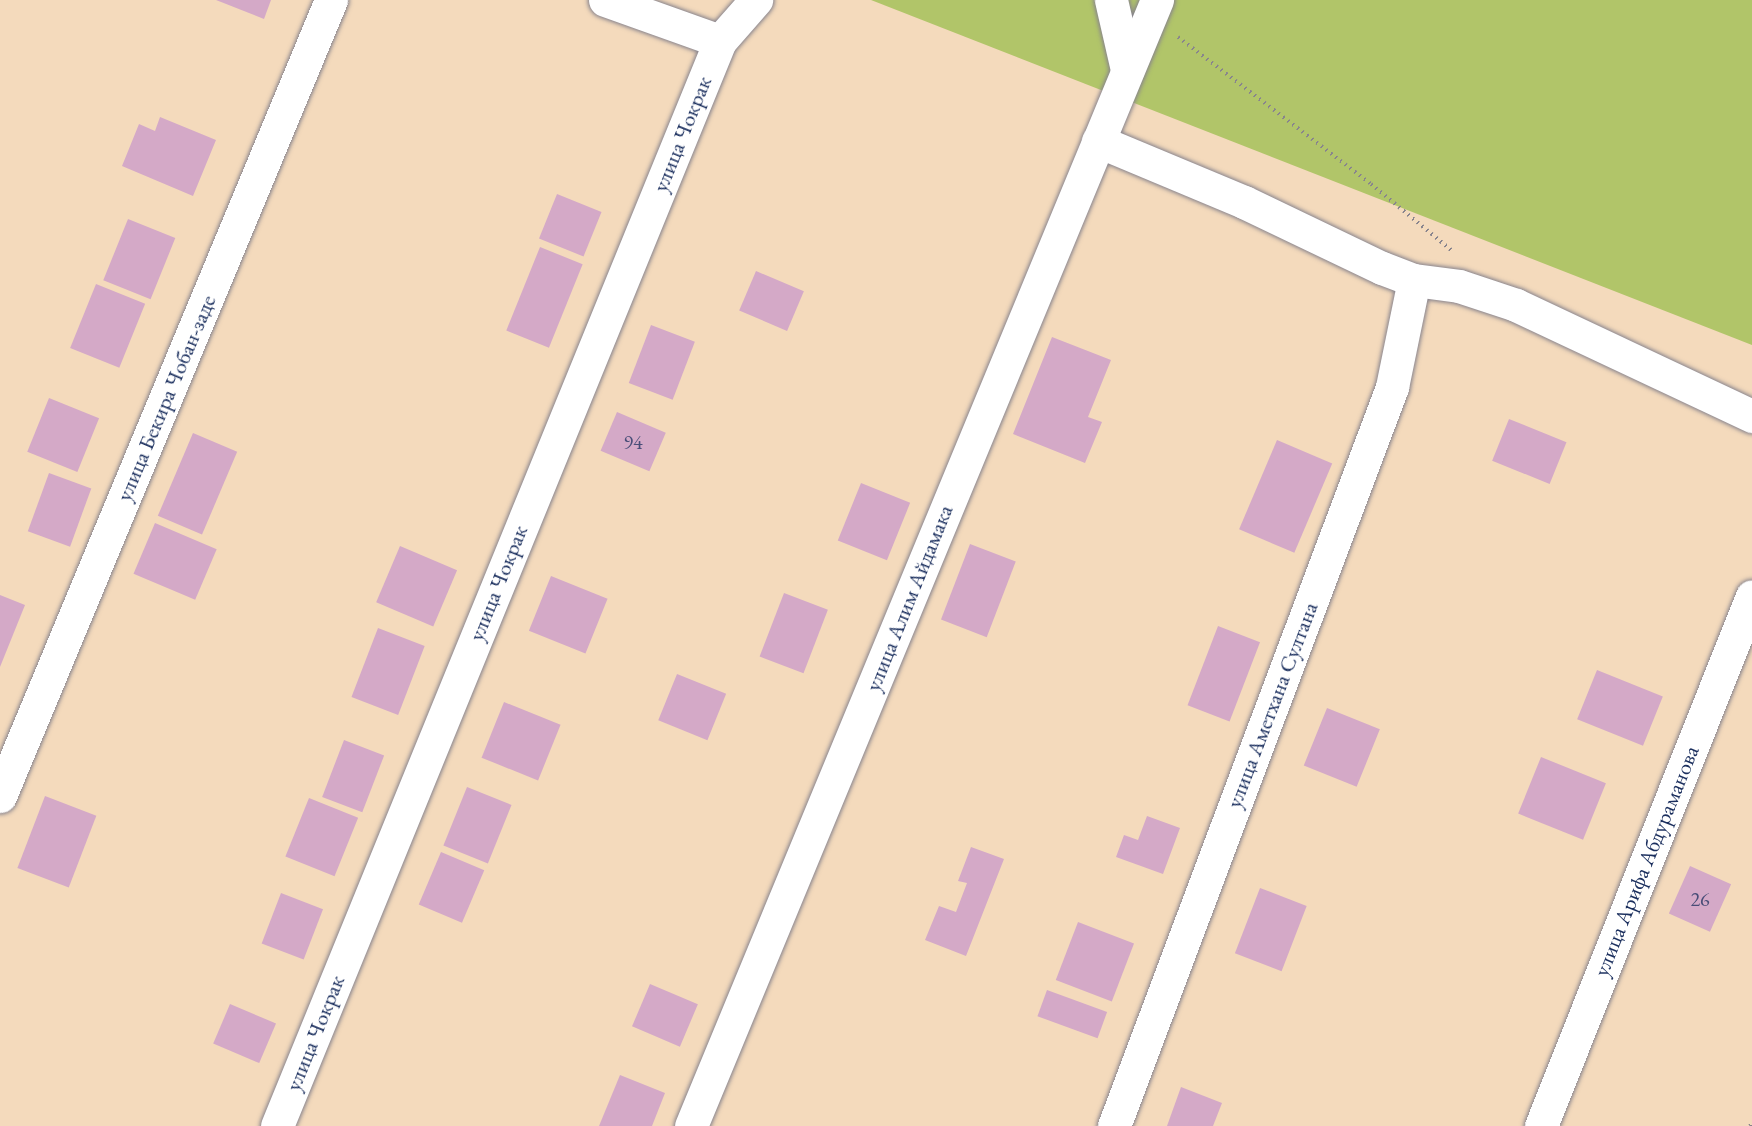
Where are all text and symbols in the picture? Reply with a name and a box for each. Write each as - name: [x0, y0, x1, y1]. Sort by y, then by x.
- street label: улица Чокрак: [647, 72, 717, 196]
- street label: улица Бекира Чобан-заде: [111, 291, 221, 505]
- house number: 94: [623, 430, 643, 454]
- street label: улица Алим Айдамака: [860, 501, 958, 695]
- street label: улица Чокрак: [463, 521, 533, 645]
- street label: улица Аметхана Султана: [1221, 598, 1323, 812]
- street label: улица Арифа Абдураманова: [1588, 742, 1704, 980]
- house number: 26: [1690, 887, 1710, 911]
- street label: улица Чокрак: [280, 971, 350, 1095]

